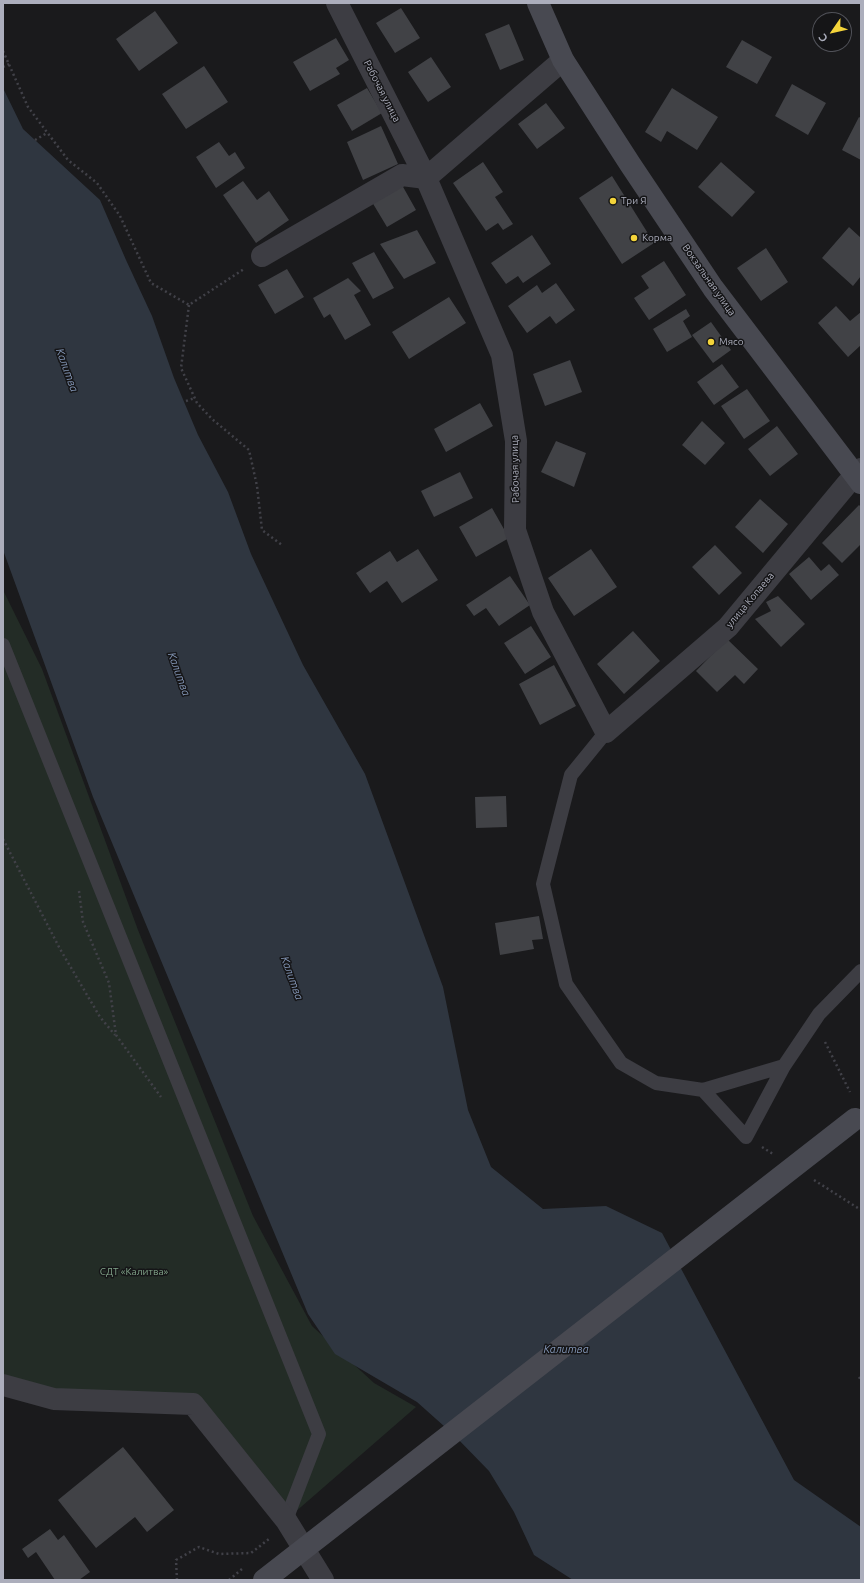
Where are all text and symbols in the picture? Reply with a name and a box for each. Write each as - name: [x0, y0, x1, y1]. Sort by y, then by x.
- north arrow: [812, 12, 852, 52]
- text: С: [816, 32, 830, 44]
- street label: Рабочая улица: [361, 58, 403, 124]
- place label: Три Я: [621, 195, 647, 207]
- marker: Три Я: [608, 196, 618, 206]
- place label: Корма: [642, 232, 672, 244]
- marker: Корма: [629, 233, 639, 243]
- street label: Вокзальная улица: [680, 242, 738, 318]
- place label: Мясо: [719, 336, 744, 348]
- marker: Мясо: [706, 337, 716, 347]
- water label: Калитва: [53, 347, 81, 393]
- street label: Рабочая улица: [508, 435, 522, 503]
- street label: улица Копаева: [723, 570, 777, 630]
- water label: Калитва: [165, 651, 193, 697]
- water label: Калитва: [278, 955, 306, 1001]
- park label: СДТ «Калитва»: [100, 1266, 168, 1278]
- water label: Калитва: [543, 1342, 589, 1356]

